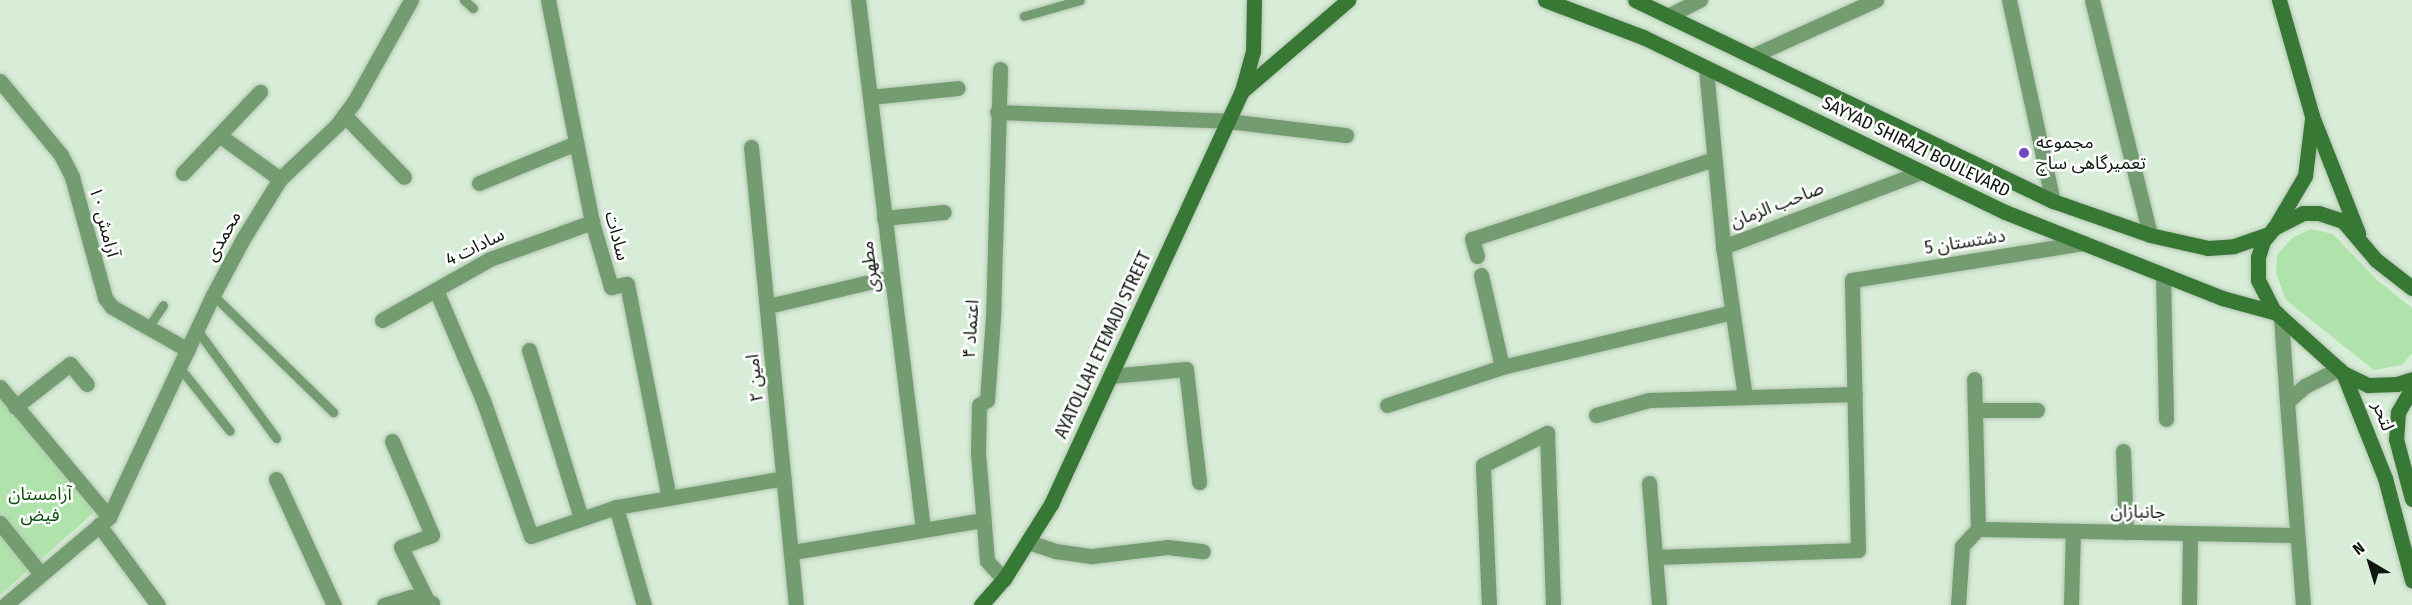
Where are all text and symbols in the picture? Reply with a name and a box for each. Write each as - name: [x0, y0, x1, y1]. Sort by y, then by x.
- street label: SAYYAD SHIRAZI BOULEVARD: [1818, 92, 2014, 202]
- place label: مجموعه تعمیرگاهی ساچ: [2036, 132, 2146, 174]
- marker: مجموعه تعمیرگاهی ساچ: [2017, 146, 2031, 160]
- street label: صاحب الزمان: [1727, 177, 1827, 233]
- street label: آرامش ۱۰: [84, 185, 124, 259]
- street label: محمدی: [200, 207, 246, 265]
- street label: سادات: [600, 209, 634, 263]
- street label: سادات 4: [442, 223, 508, 271]
- street label: دشتستان 5: [1923, 225, 2007, 259]
- street label: مطهری: [856, 240, 884, 294]
- street label: AYATOLLAH ETEMADI STREET: [1050, 248, 1156, 442]
- street label: اعتماد ۴: [958, 299, 984, 359]
- street label: امین ۲: [742, 353, 768, 403]
- street label: لتحر: [2367, 398, 2399, 434]
- park label: آرامستان فیض: [8, 484, 72, 526]
- street label: جانبازان: [2110, 501, 2166, 523]
- north arrow: [2340, 533, 2400, 593]
- text: N: [2349, 538, 2368, 559]

